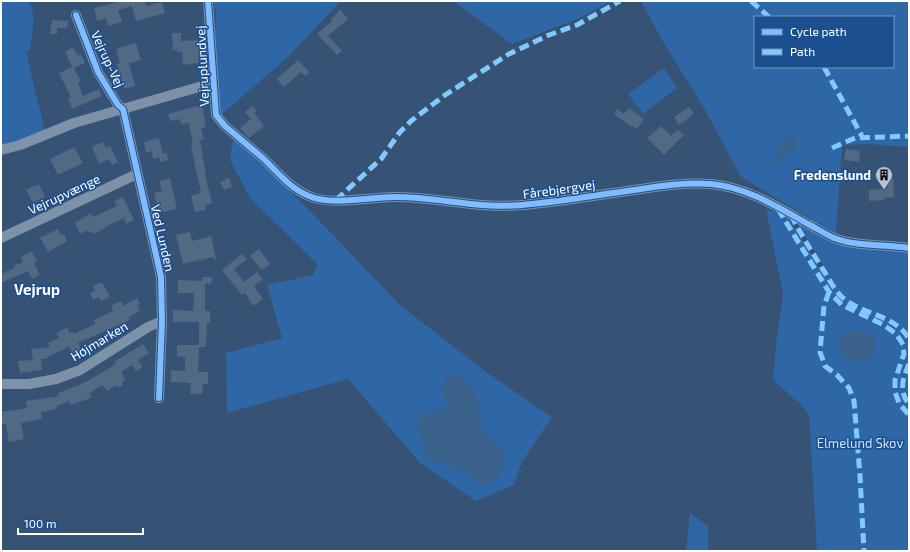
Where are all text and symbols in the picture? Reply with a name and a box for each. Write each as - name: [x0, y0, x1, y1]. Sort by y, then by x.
- legend: [754, 16, 894, 68]
- text: Cycle path: [790, 24, 847, 38]
- street label: Vejruplundvej: [192, 25, 212, 107]
- street label: Vejrup-Vej: [88, 28, 128, 90]
- text: Path: [790, 44, 815, 58]
- building icon: Fredenslund: [874, 165, 894, 190]
- place label: Fredenslund: [794, 167, 871, 183]
- street label: Vejrupvænge: [25, 170, 103, 218]
- street label: Fårebjergvej: [522, 176, 596, 202]
- street label: Ved Lunden: [148, 203, 178, 273]
- district label: Vejrup: [14, 280, 60, 298]
- street label: Højmarken: [67, 318, 131, 364]
- park label: Elmelund Skov: [817, 435, 903, 451]
- scale bar: [18, 510, 143, 536]
- text: 100 m: [24, 516, 56, 530]

